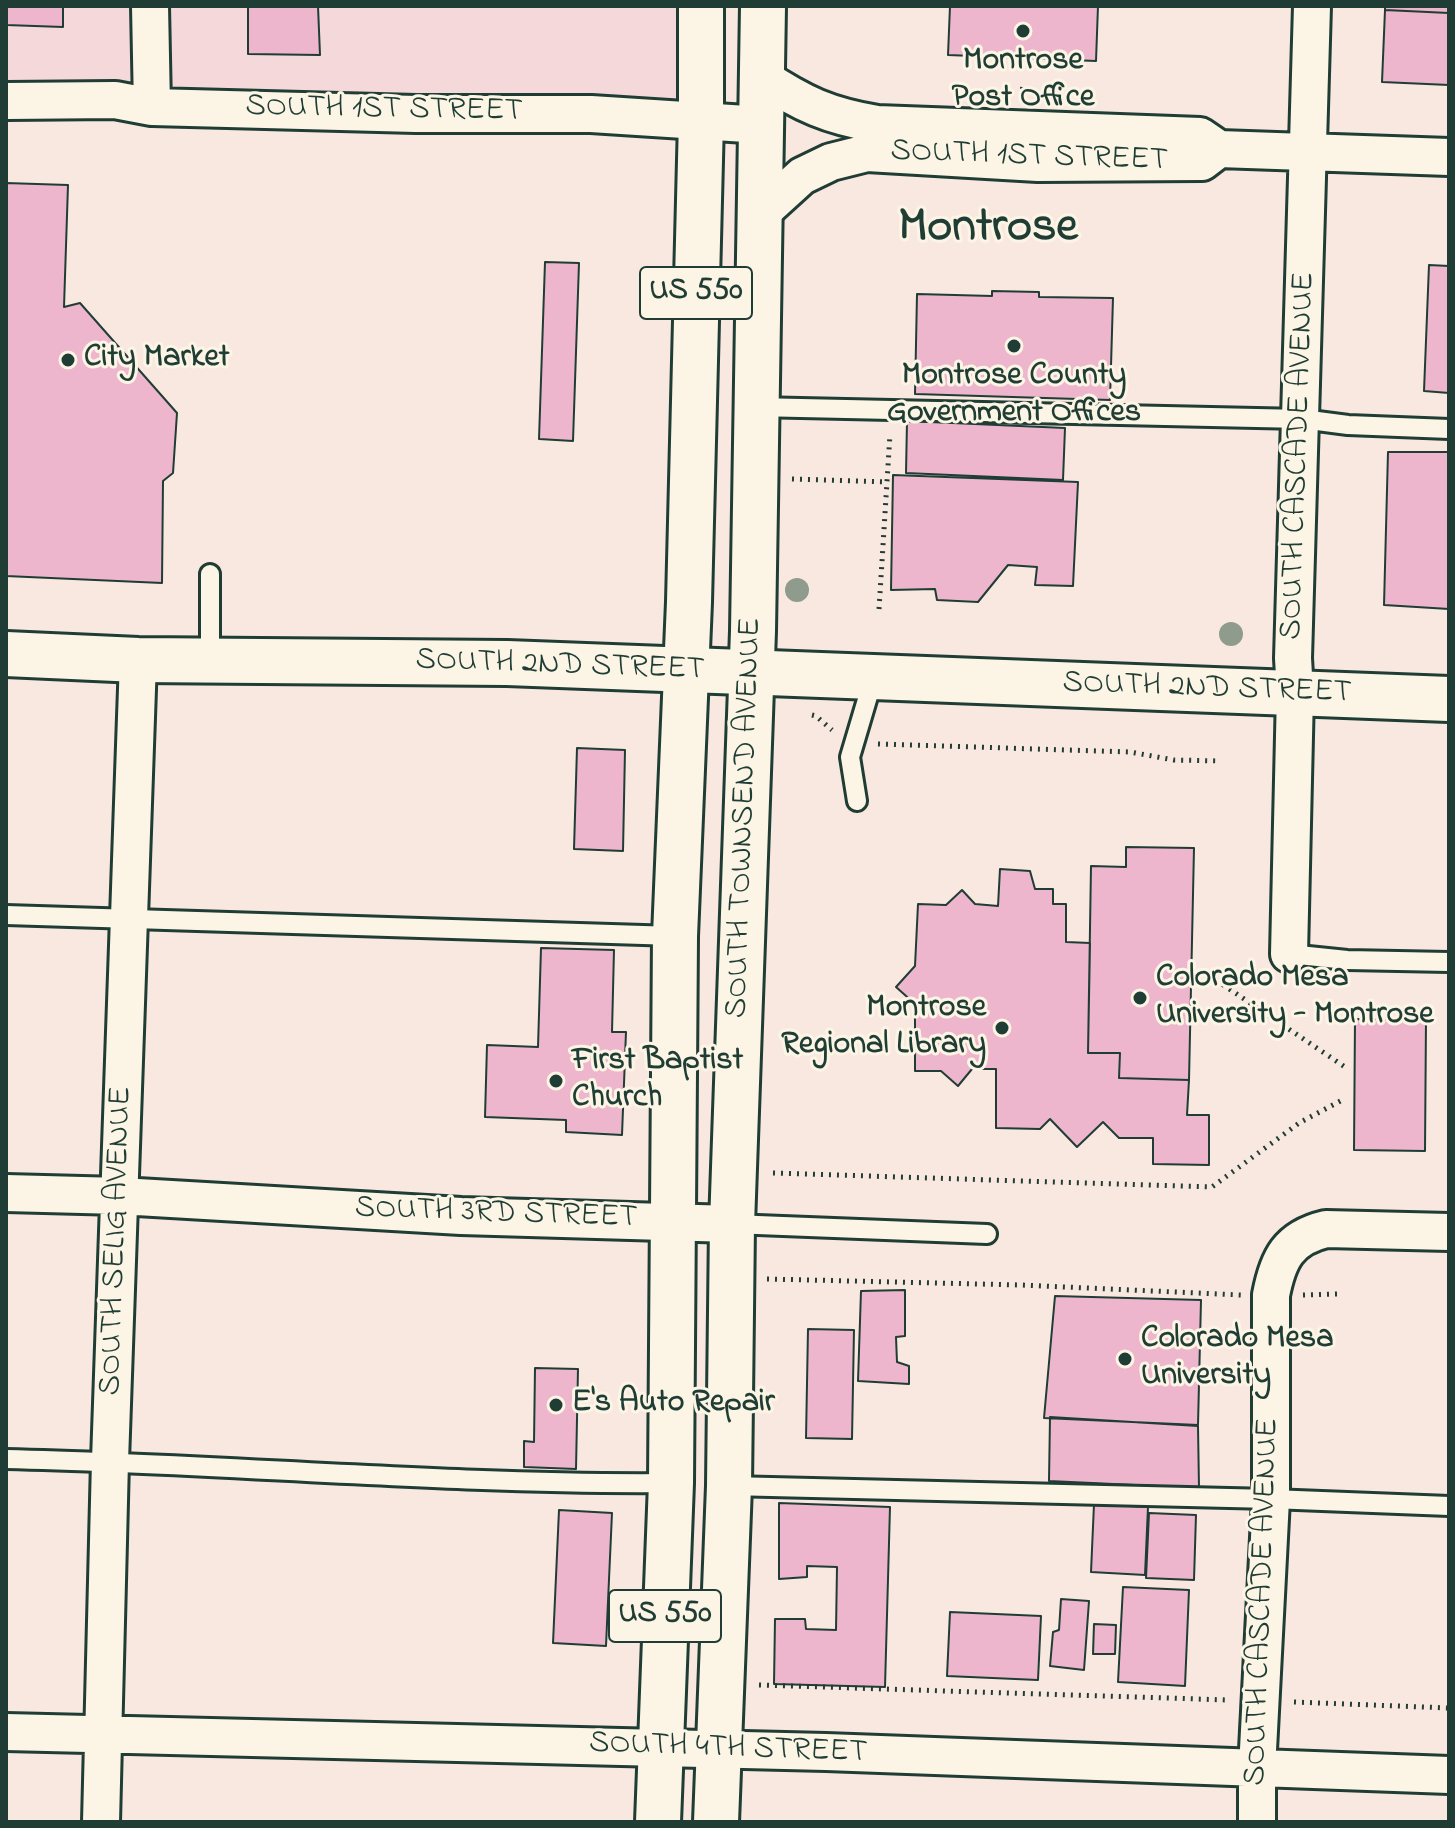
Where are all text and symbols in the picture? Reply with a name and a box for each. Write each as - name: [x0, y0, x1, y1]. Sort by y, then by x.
- marker: Montrose Post Office: [1014, 22, 1032, 40]
- place label: Montrose Post Office: [952, 44, 1094, 119]
- street label: SOUTH 1ST STREET: [245, 89, 523, 133]
- street label: SOUTH 1ST STREET: [890, 134, 1168, 182]
- district label: Montrose: [898, 202, 1078, 260]
- road number: US 550: [640, 267, 752, 319]
- street label: SOUTH CASCADE AVENUE: [1274, 271, 1326, 641]
- marker: Montrose County Government Offices: [1005, 337, 1023, 355]
- place label: City Market: [84, 341, 230, 379]
- marker: City Market: [59, 351, 77, 369]
- place label: Montrose County Government Offices: [887, 359, 1141, 434]
- street label: SOUTH TOWNSEND AVENUE: [720, 617, 772, 1019]
- street label: SOUTH 2ND STREET: [415, 643, 705, 691]
- street label: SOUTH 2ND STREET: [1062, 666, 1352, 714]
- place label: Colorado Mesa University - Montrose: [1156, 961, 1434, 1036]
- marker: Colorado Mesa University - Montrose: [1131, 989, 1149, 1007]
- place label: Montrose Regional Library: [781, 991, 986, 1066]
- marker: Montrose Regional Library: [993, 1019, 1011, 1037]
- place label: First Baptist Church: [572, 1044, 743, 1119]
- marker: First Baptist Church: [547, 1072, 565, 1090]
- street label: SOUTH SELIG AVENUE: [93, 1086, 143, 1396]
- street label: SOUTH 3RD STREET: [354, 1191, 638, 1239]
- place label: Colorado Mesa University: [1141, 1322, 1333, 1397]
- marker: Colorado Mesa University: [1116, 1350, 1134, 1368]
- place label: E's Auto Repair: [572, 1386, 775, 1424]
- marker: E's Auto Repair: [547, 1396, 565, 1414]
- street label: SOUTH CASCADE AVENUE: [1238, 1417, 1290, 1787]
- road number: US 550: [609, 1590, 721, 1642]
- street label: SOUTH 4TH STREET: [588, 1726, 868, 1774]

